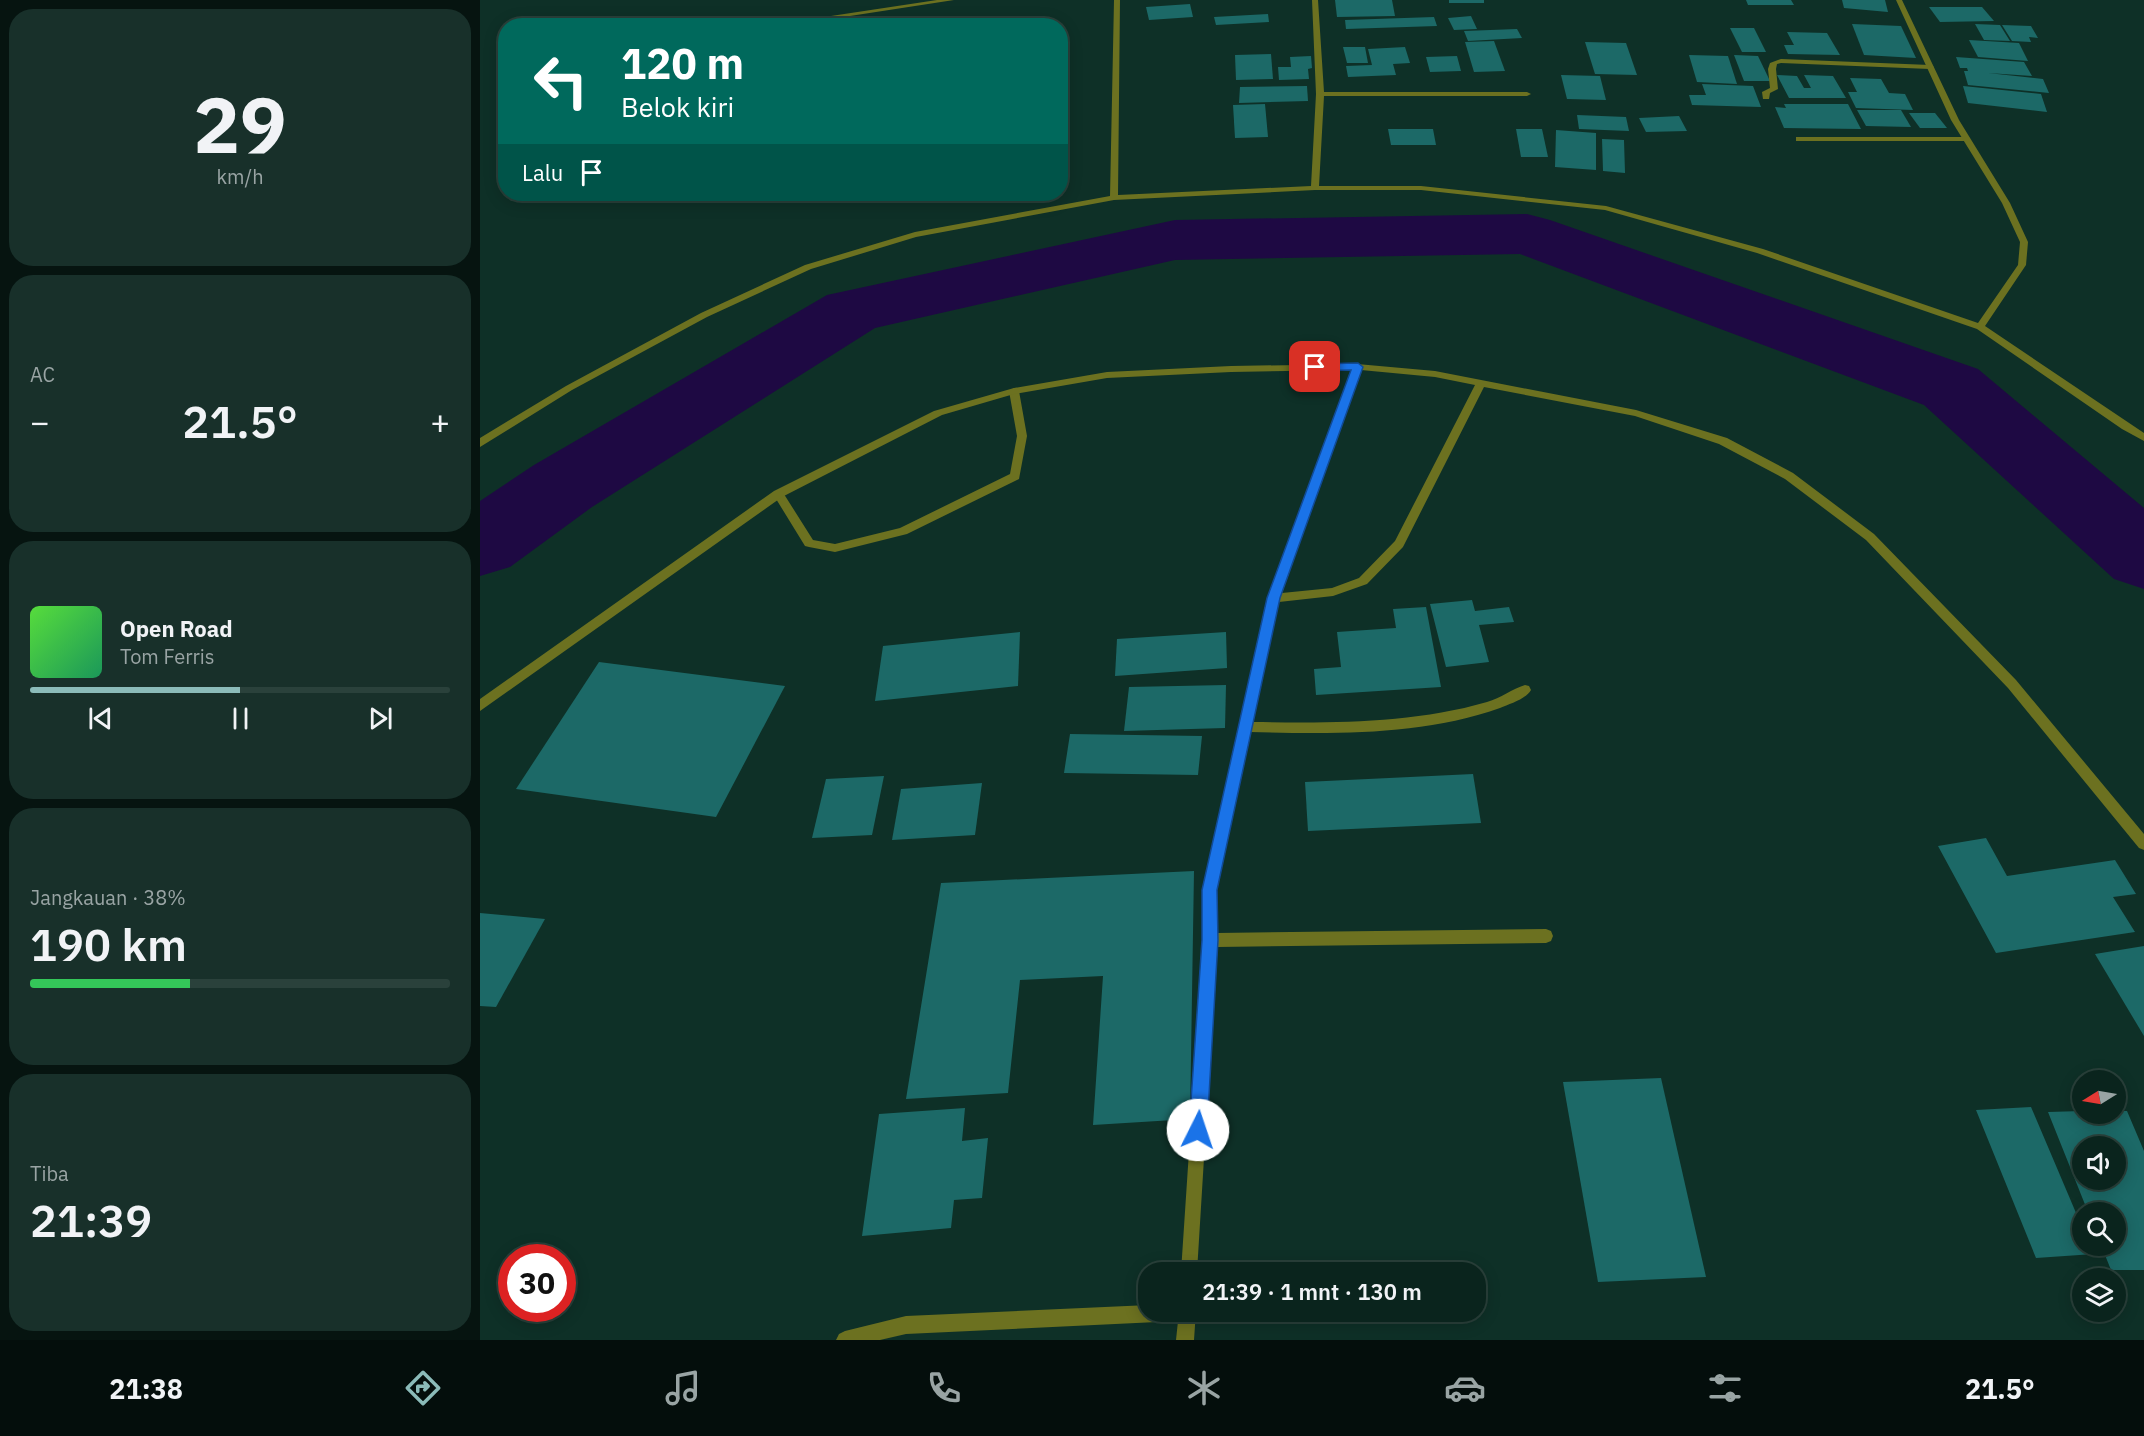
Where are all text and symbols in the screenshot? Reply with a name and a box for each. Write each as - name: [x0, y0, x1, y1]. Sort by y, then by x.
- text: 120 m: [621, 36, 744, 91]
- icon: left: [522, 42, 600, 120]
- text: 29: [193, 73, 287, 174]
- text: Belok kiri: [621, 89, 734, 124]
- icon: arrive: [575, 156, 608, 189]
- text: Lalu: [522, 158, 563, 187]
- text: km/h: [216, 163, 264, 190]
- pin: [1289, 341, 1340, 392]
- icon: arrive: [1298, 350, 1331, 383]
- text: AC: [30, 361, 55, 388]
- text: 21.5°: [182, 392, 298, 450]
- text: −: [30, 400, 50, 443]
- text: +: [430, 400, 450, 443]
- text: Open Road: [120, 614, 233, 643]
- text: Tom Ferris: [120, 643, 215, 670]
- icon: previous: [84, 702, 117, 735]
- icon: pause: [224, 702, 257, 735]
- icon: next: [364, 702, 397, 735]
- text: Jangkauan · 38%: [30, 884, 186, 911]
- text: 190 km: [30, 915, 187, 973]
- north arrow: [2072, 1070, 2126, 1124]
- map controls: [2072, 1070, 2126, 1322]
- position arrow: [1166, 1098, 1230, 1162]
- button: sound: [2072, 1136, 2126, 1190]
- text: Tiba: [30, 1160, 69, 1187]
- text: 21:39: [30, 1191, 152, 1249]
- button: search: [2072, 1202, 2126, 1256]
- speed limit sign: 30: [498, 1244, 576, 1322]
- button: layers: [2072, 1268, 2126, 1322]
- text: 21:39 · 1 mnt · 130 m: [1202, 1277, 1422, 1306]
- icon: directions: [402, 1367, 444, 1409]
- icon: music: [662, 1367, 704, 1409]
- icon: phone: [923, 1367, 965, 1409]
- icon: climate: [1183, 1367, 1225, 1409]
- icon: car: [1444, 1367, 1486, 1409]
- icon: filters: [1704, 1367, 1746, 1409]
- text: 21:38: [109, 1371, 183, 1406]
- text: 21.5°: [1965, 1371, 2035, 1406]

